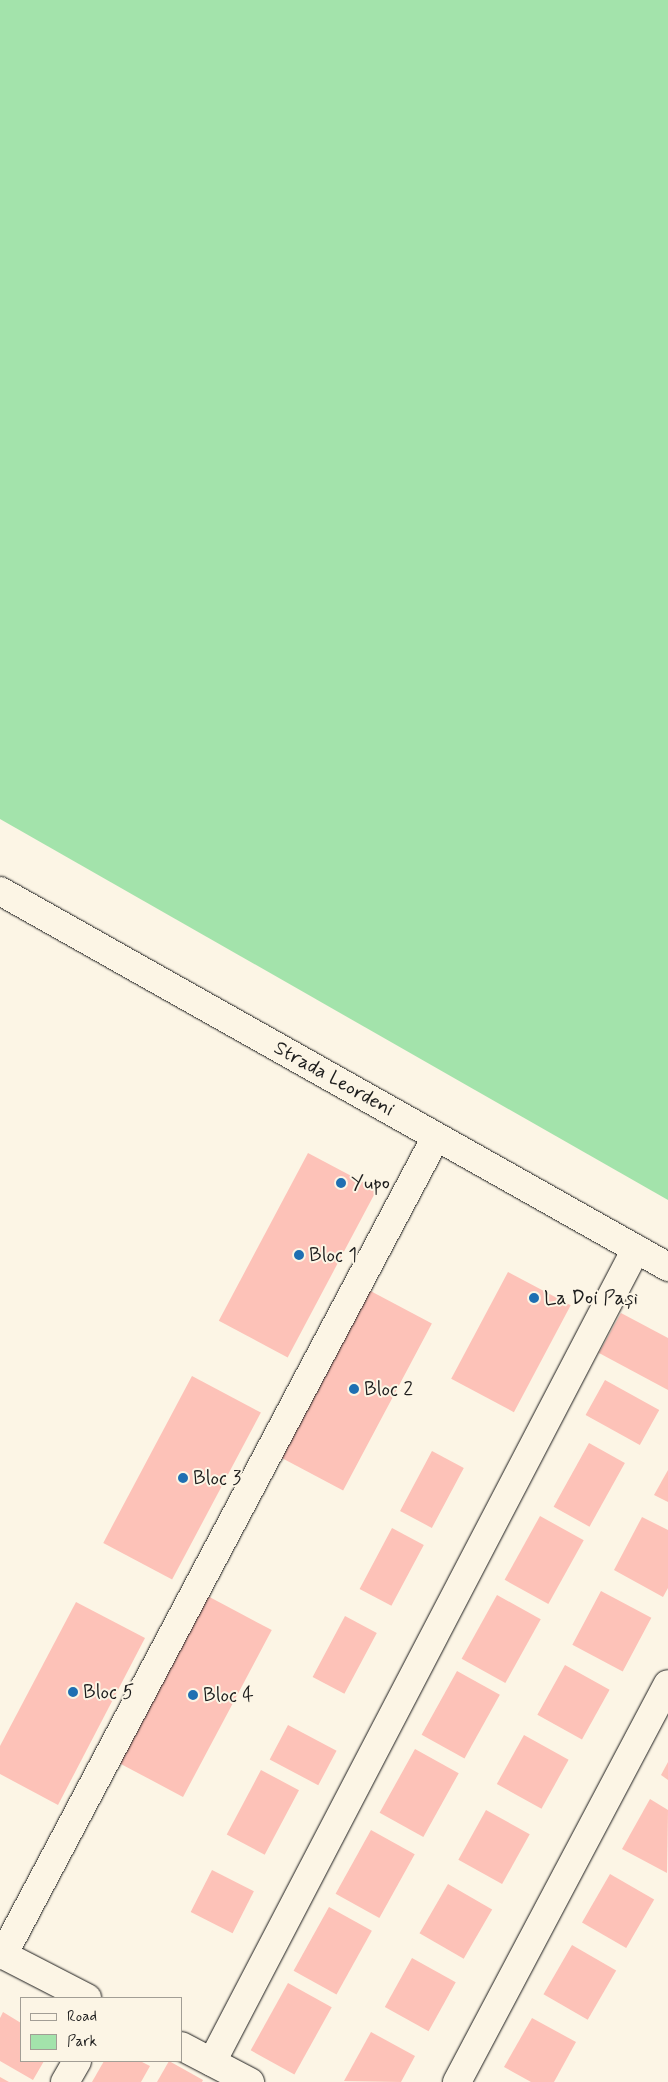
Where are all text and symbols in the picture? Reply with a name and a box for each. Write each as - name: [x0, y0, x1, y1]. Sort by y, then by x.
- street label: Strada Leordeni: [269, 1036, 399, 1122]
- place label: Yupo: [351, 1171, 390, 1195]
- marker: Yupo: [335, 1177, 347, 1189]
- place label: Bloc 1: [309, 1243, 357, 1267]
- marker: Bloc 1: [293, 1249, 305, 1261]
- place label: La Doi Pași: [544, 1286, 639, 1310]
- marker: La Doi Pași: [528, 1292, 540, 1304]
- place label: Bloc 2: [364, 1377, 413, 1401]
- marker: Bloc 2: [348, 1383, 360, 1395]
- place label: Bloc 3: [193, 1466, 241, 1490]
- marker: Bloc 3: [177, 1472, 189, 1484]
- place label: Bloc 5: [83, 1680, 134, 1704]
- place label: Bloc 4: [203, 1683, 254, 1707]
- marker: Bloc 5: [67, 1686, 79, 1698]
- marker: Bloc 4: [187, 1689, 199, 1701]
- legend: [20, 1997, 182, 2062]
- text: Road: [67, 2007, 97, 2027]
- text: Park: [67, 2032, 97, 2052]

